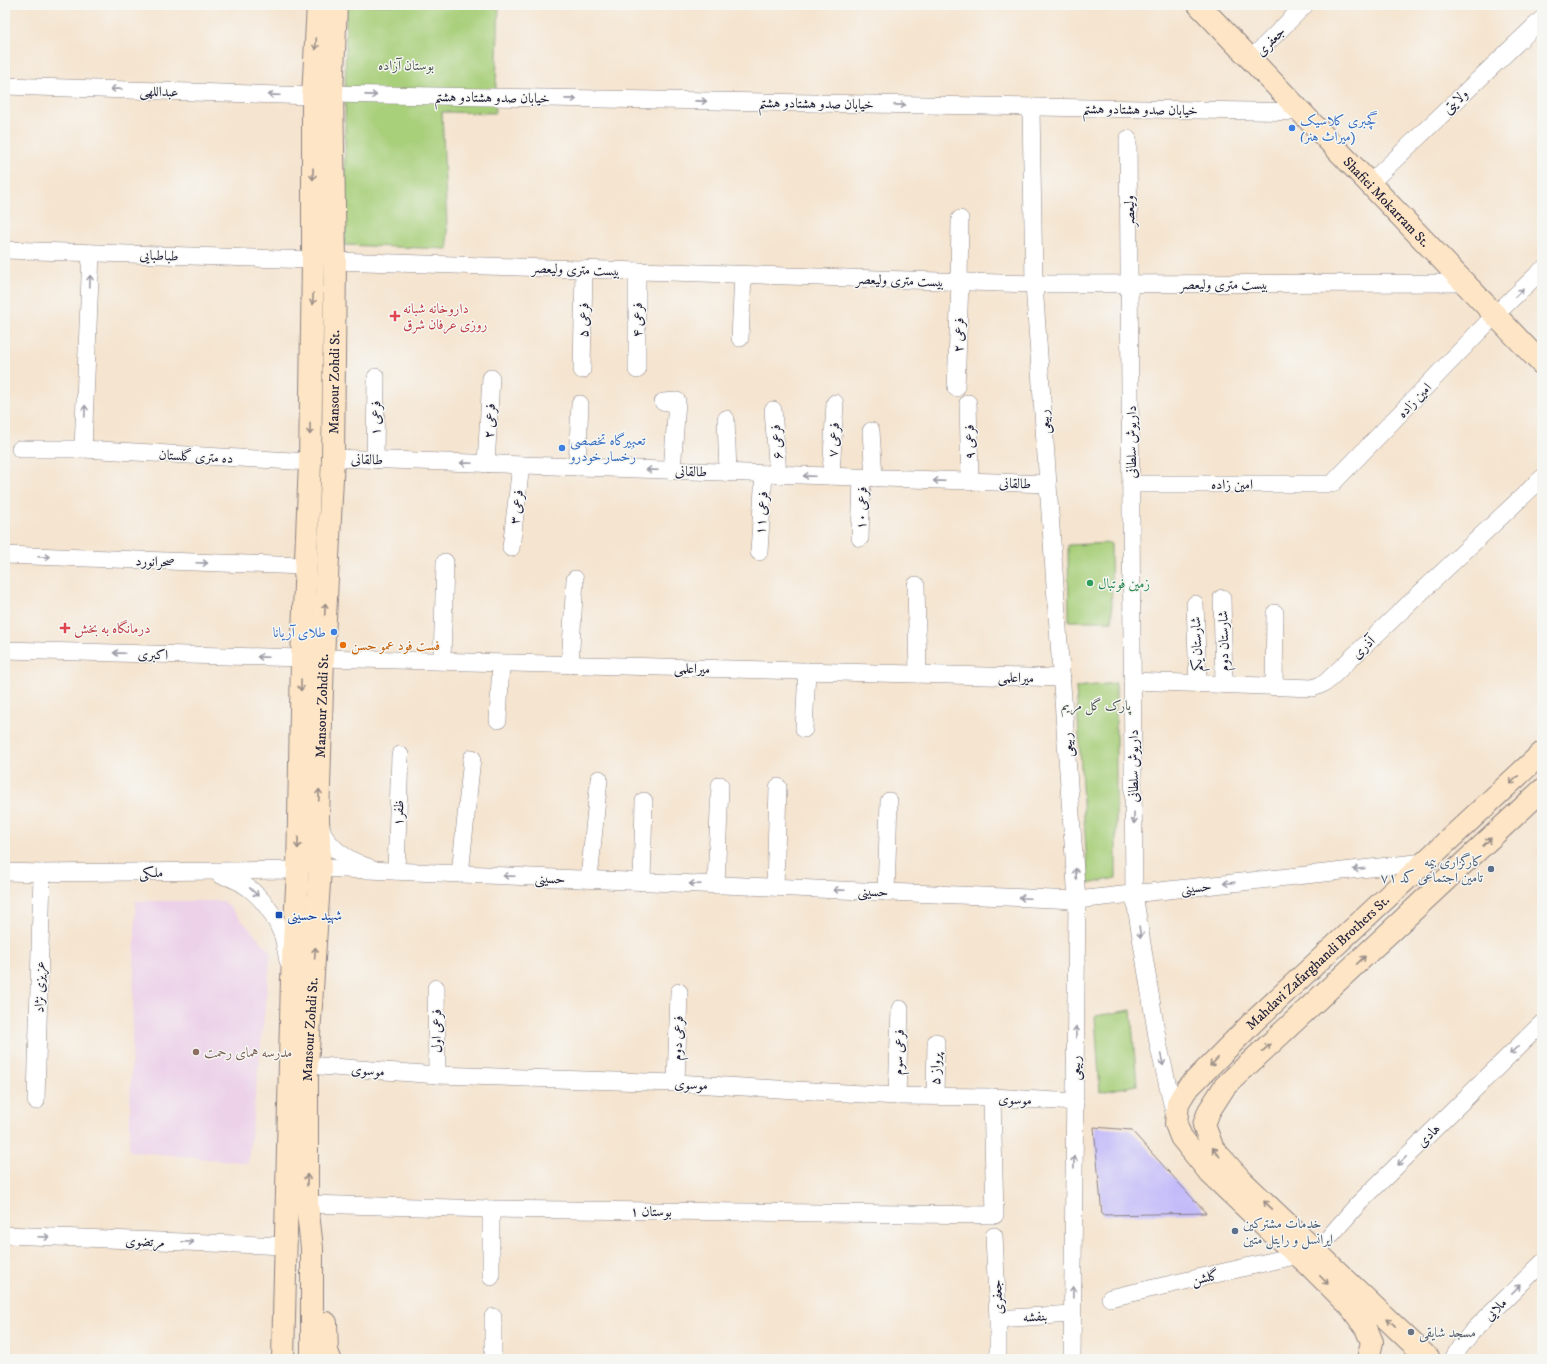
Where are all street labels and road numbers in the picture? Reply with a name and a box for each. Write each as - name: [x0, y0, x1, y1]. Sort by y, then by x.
- street label: جعفری: [1252, 23, 1289, 60]
- street label: عبداللهی: [139, 82, 179, 102]
- street label: ولایتی: [1439, 85, 1472, 118]
- street label: خیابان صدو هشتادو هشتم: [434, 88, 550, 112]
- street label: خیابان صدو هشتادو هشتم: [758, 94, 874, 118]
- street label: خیابان صدو هشتادو هشتم: [1082, 100, 1198, 124]
- street label: Shafiei Mokarram St.: [1339, 153, 1434, 251]
- street label: ولیعصر: [1121, 195, 1139, 229]
- street label: طباطبایی: [139, 246, 179, 266]
- street label: بیست متری ولیعصر: [530, 259, 620, 281]
- street label: بیست متری ولیعصر: [854, 270, 944, 292]
- street label: بیست متری ولیعصر: [1178, 276, 1268, 294]
- street label: فرعی ۵: [575, 302, 593, 338]
- street label: فرعی ۴: [629, 302, 647, 338]
- street label: فرعی ۲: [949, 317, 969, 353]
- street label: Mansour Zohdi St.: [325, 330, 344, 434]
- street label: امين زاده: [1394, 379, 1436, 422]
- street label: فرعی ۱: [367, 400, 385, 436]
- street label: فرعی ۲: [480, 403, 500, 439]
- street label: داریوش سلطانی: [1123, 406, 1141, 478]
- street label: ربیعی: [1035, 409, 1055, 435]
- street label: فرعی ۷: [824, 422, 844, 458]
- street label: فرعی ۶: [767, 424, 787, 460]
- street label: فرعی ۹: [961, 424, 979, 460]
- street label: ده متری گلستان: [158, 446, 234, 468]
- street label: طالقانی: [350, 450, 384, 470]
- street label: طالقانی: [674, 462, 708, 482]
- street label: طالقانی: [998, 474, 1032, 494]
- street label: امین زاده: [1211, 476, 1253, 494]
- street label: فرعی ۱۰: [852, 486, 872, 530]
- street label: فرعی ۳: [506, 489, 528, 526]
- street label: فرعی ۱۱: [752, 491, 772, 535]
- street label: صحرانورد: [135, 552, 175, 572]
- street label: شارستان دوم: [1214, 610, 1237, 671]
- street label: شارستان یکم: [1187, 616, 1211, 672]
- street label: آذری: [1348, 631, 1381, 663]
- street label: اکبری: [137, 645, 169, 665]
- street label: Mansour Zohdi St.: [312, 653, 333, 758]
- street label: میراعلمی: [673, 659, 710, 679]
- street label: میراعلمی: [997, 668, 1034, 688]
- street label: داریوش سلطانی: [1125, 730, 1143, 802]
- street label: ربیعی: [1058, 732, 1078, 758]
- street label: ظفر۱: [390, 800, 408, 826]
- street label: ملکی: [139, 864, 163, 882]
- street label: حسینی: [534, 869, 566, 889]
- street label: حسینی: [1180, 877, 1212, 899]
- street label: حسینی: [857, 882, 889, 902]
- street label: Mahdavi Zafarghandi Brothers St.: [1242, 892, 1394, 1034]
- street label: عزیزی نژاد: [31, 961, 49, 1013]
- street label: Mansour Zohdi St.: [299, 977, 323, 1081]
- street label: فرعی اول: [428, 1009, 446, 1053]
- street label: فرعی دوم: [668, 1015, 691, 1061]
- street label: فرعی سوم: [889, 1029, 912, 1075]
- street label: پرواز ۵: [926, 1051, 946, 1085]
- street label: ربیعی: [1067, 1055, 1085, 1081]
- street label: موسوی: [350, 1061, 385, 1081]
- street label: موسوی: [674, 1075, 708, 1095]
- street label: موسوی: [998, 1090, 1032, 1110]
- street label: هادی: [1413, 1120, 1444, 1151]
- street label: بوستان ۱: [630, 1203, 672, 1221]
- street label: مرتضوی: [125, 1232, 165, 1252]
- street label: گلشن: [1190, 1266, 1221, 1290]
- street label: جعفری: [988, 1279, 1008, 1315]
- street label: ملایی: [1480, 1294, 1511, 1325]
- street label: بنفشه: [1022, 1307, 1048, 1327]

